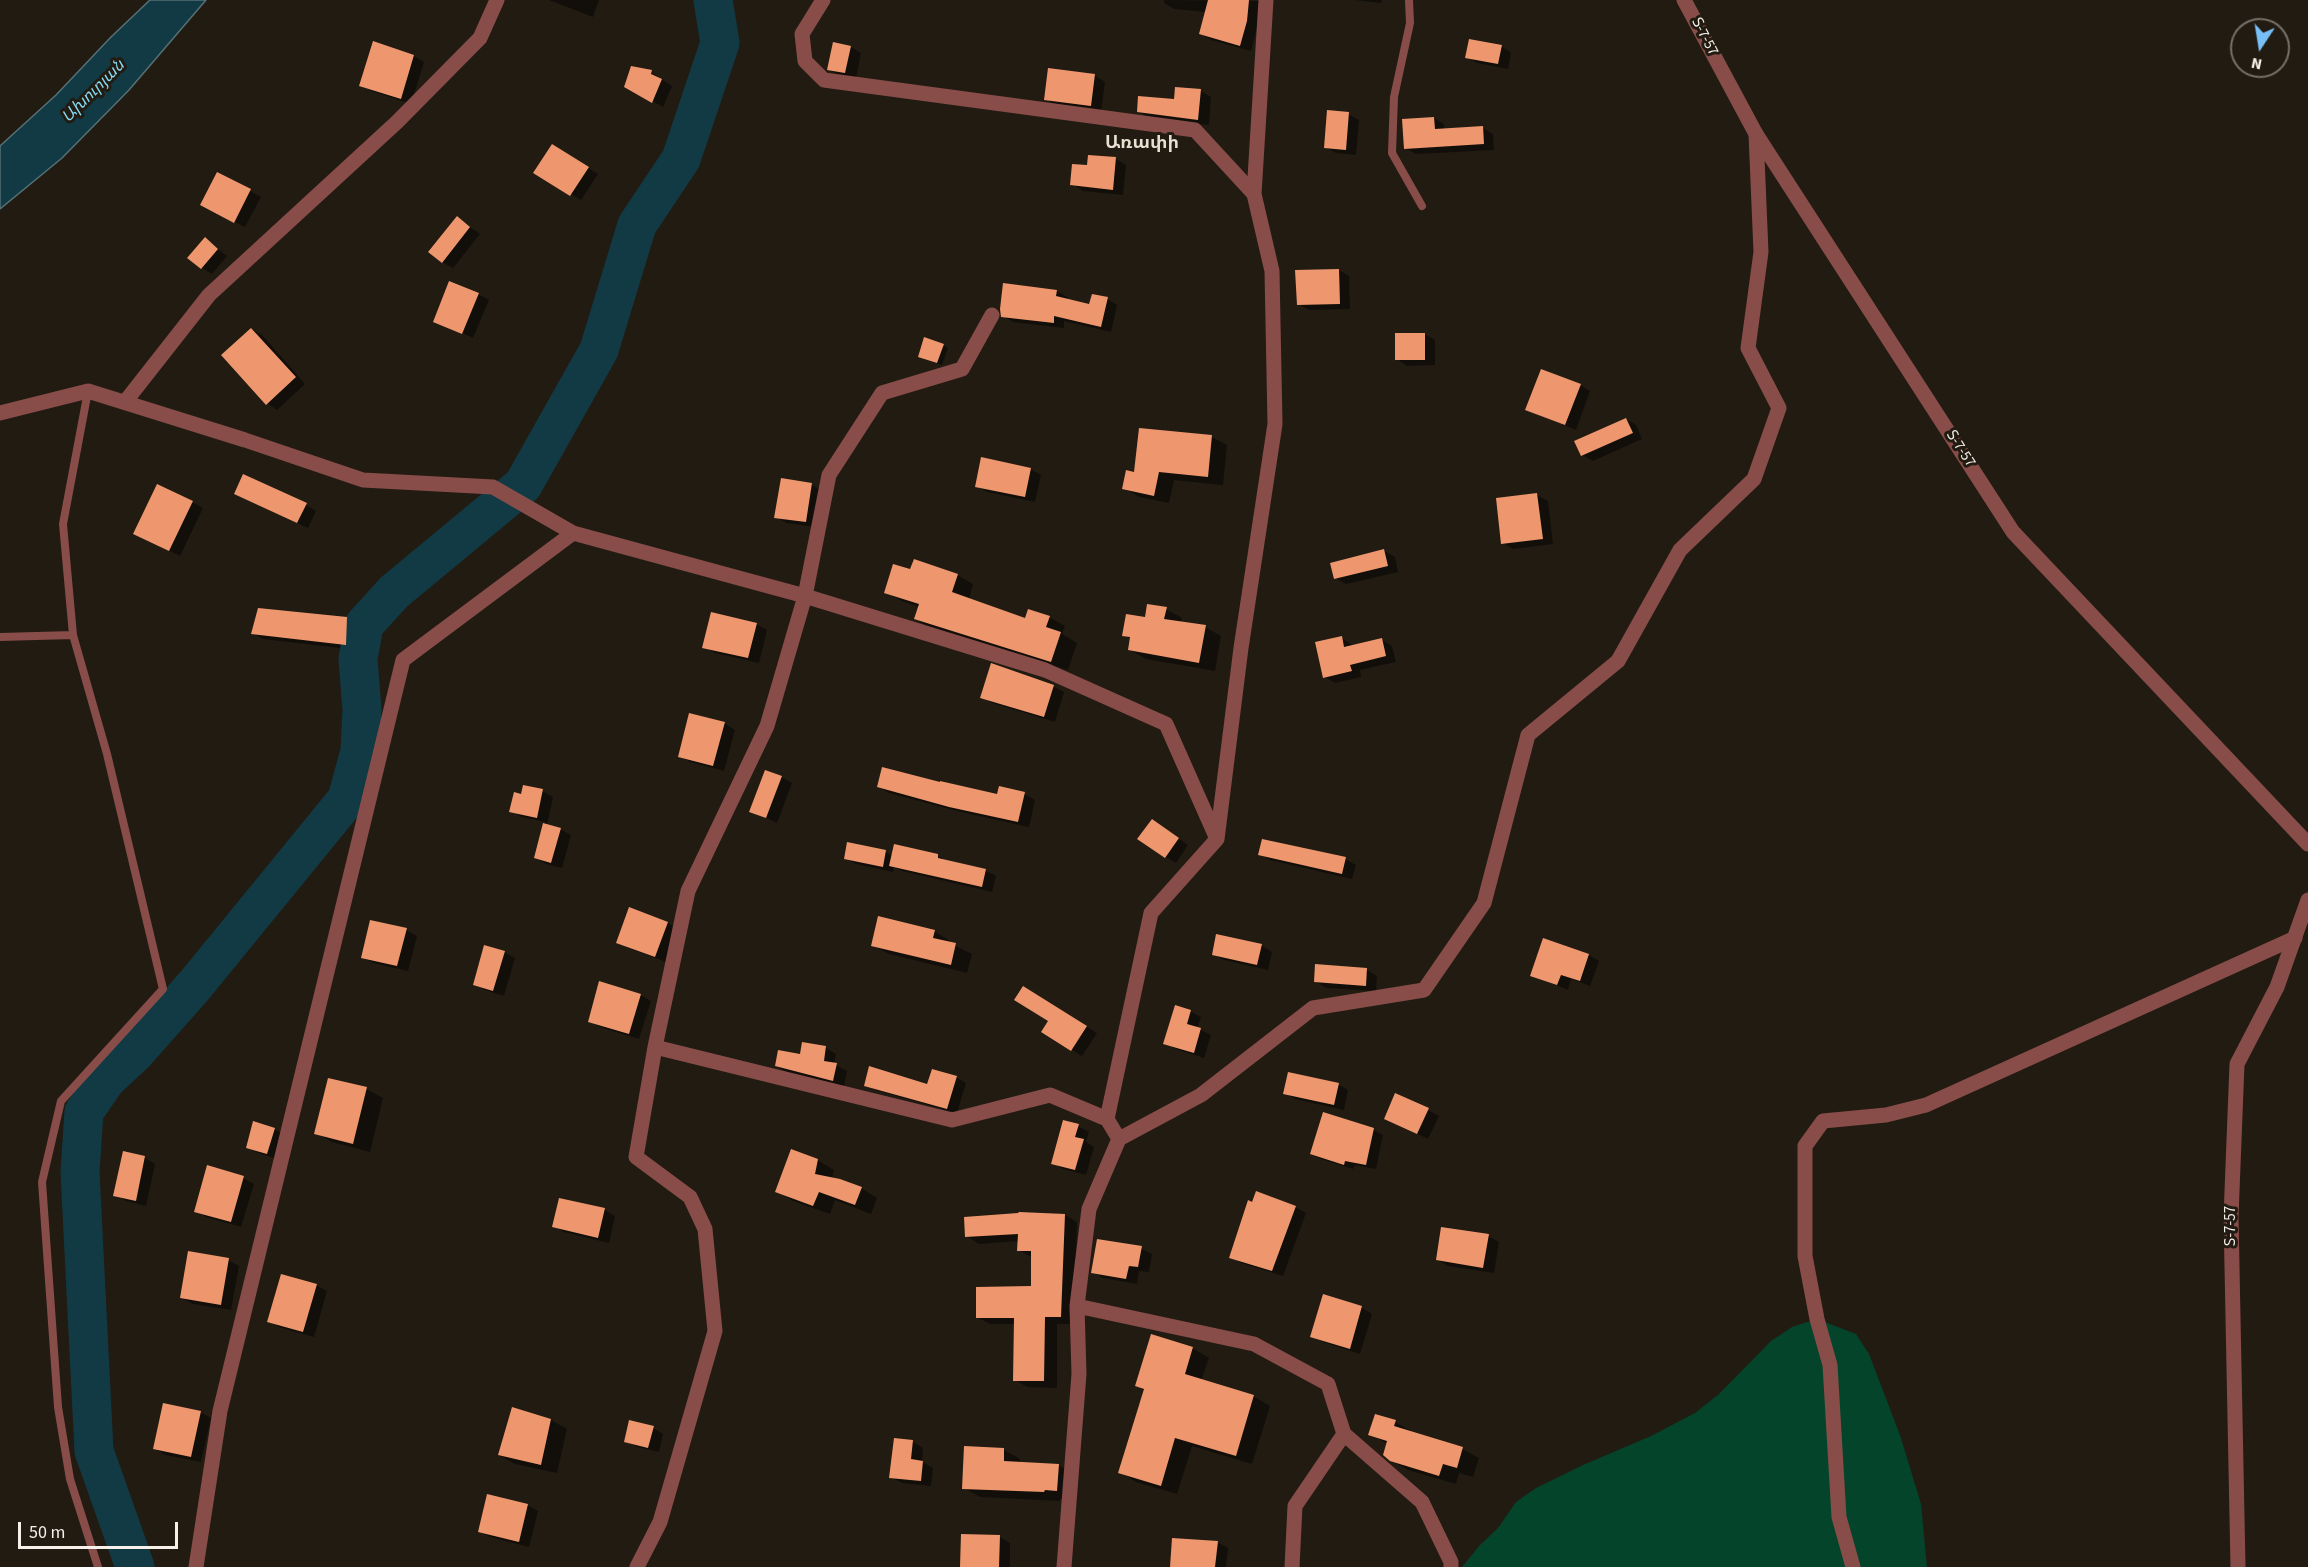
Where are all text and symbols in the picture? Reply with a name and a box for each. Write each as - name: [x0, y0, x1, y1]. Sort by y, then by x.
- street label: Տ-7-57: [1687, 15, 1721, 59]
- north arrow: [2230, 18, 2290, 78]
- text: N: [2249, 52, 2264, 76]
- water label: Ախուրյան: [59, 57, 129, 127]
- district label: Առափի: [1105, 133, 1179, 155]
- street label: Տ-7-57: [1941, 427, 1979, 471]
- street label: Տ-7-57: [2223, 1206, 2241, 1246]
- scale bar: [21, 1510, 182, 1548]
- text: 50 m: [29, 1520, 65, 1545]

